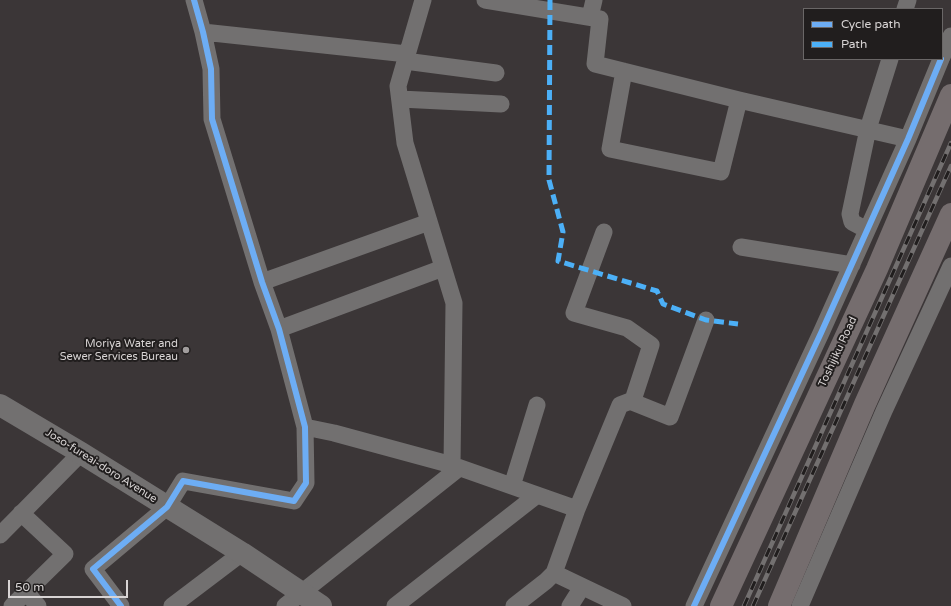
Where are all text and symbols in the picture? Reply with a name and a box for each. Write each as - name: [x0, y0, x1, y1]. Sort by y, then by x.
- legend: [803, 8, 943, 60]
- text: Cycle path: [841, 17, 900, 31]
- text: Path: [841, 37, 867, 51]
- street label: Toshijiku Road: [816, 315, 860, 389]
- place label: Moriya Water and Sewer Services Bureau: [60, 337, 178, 363]
- marker: Moriya Water and Sewer Services Bureau: [181, 345, 191, 355]
- street label: Joso-fureai-doro Avenue: [43, 426, 159, 506]
- scale bar: [10, 572, 130, 598]
- text: 50 m: [15, 580, 44, 594]

